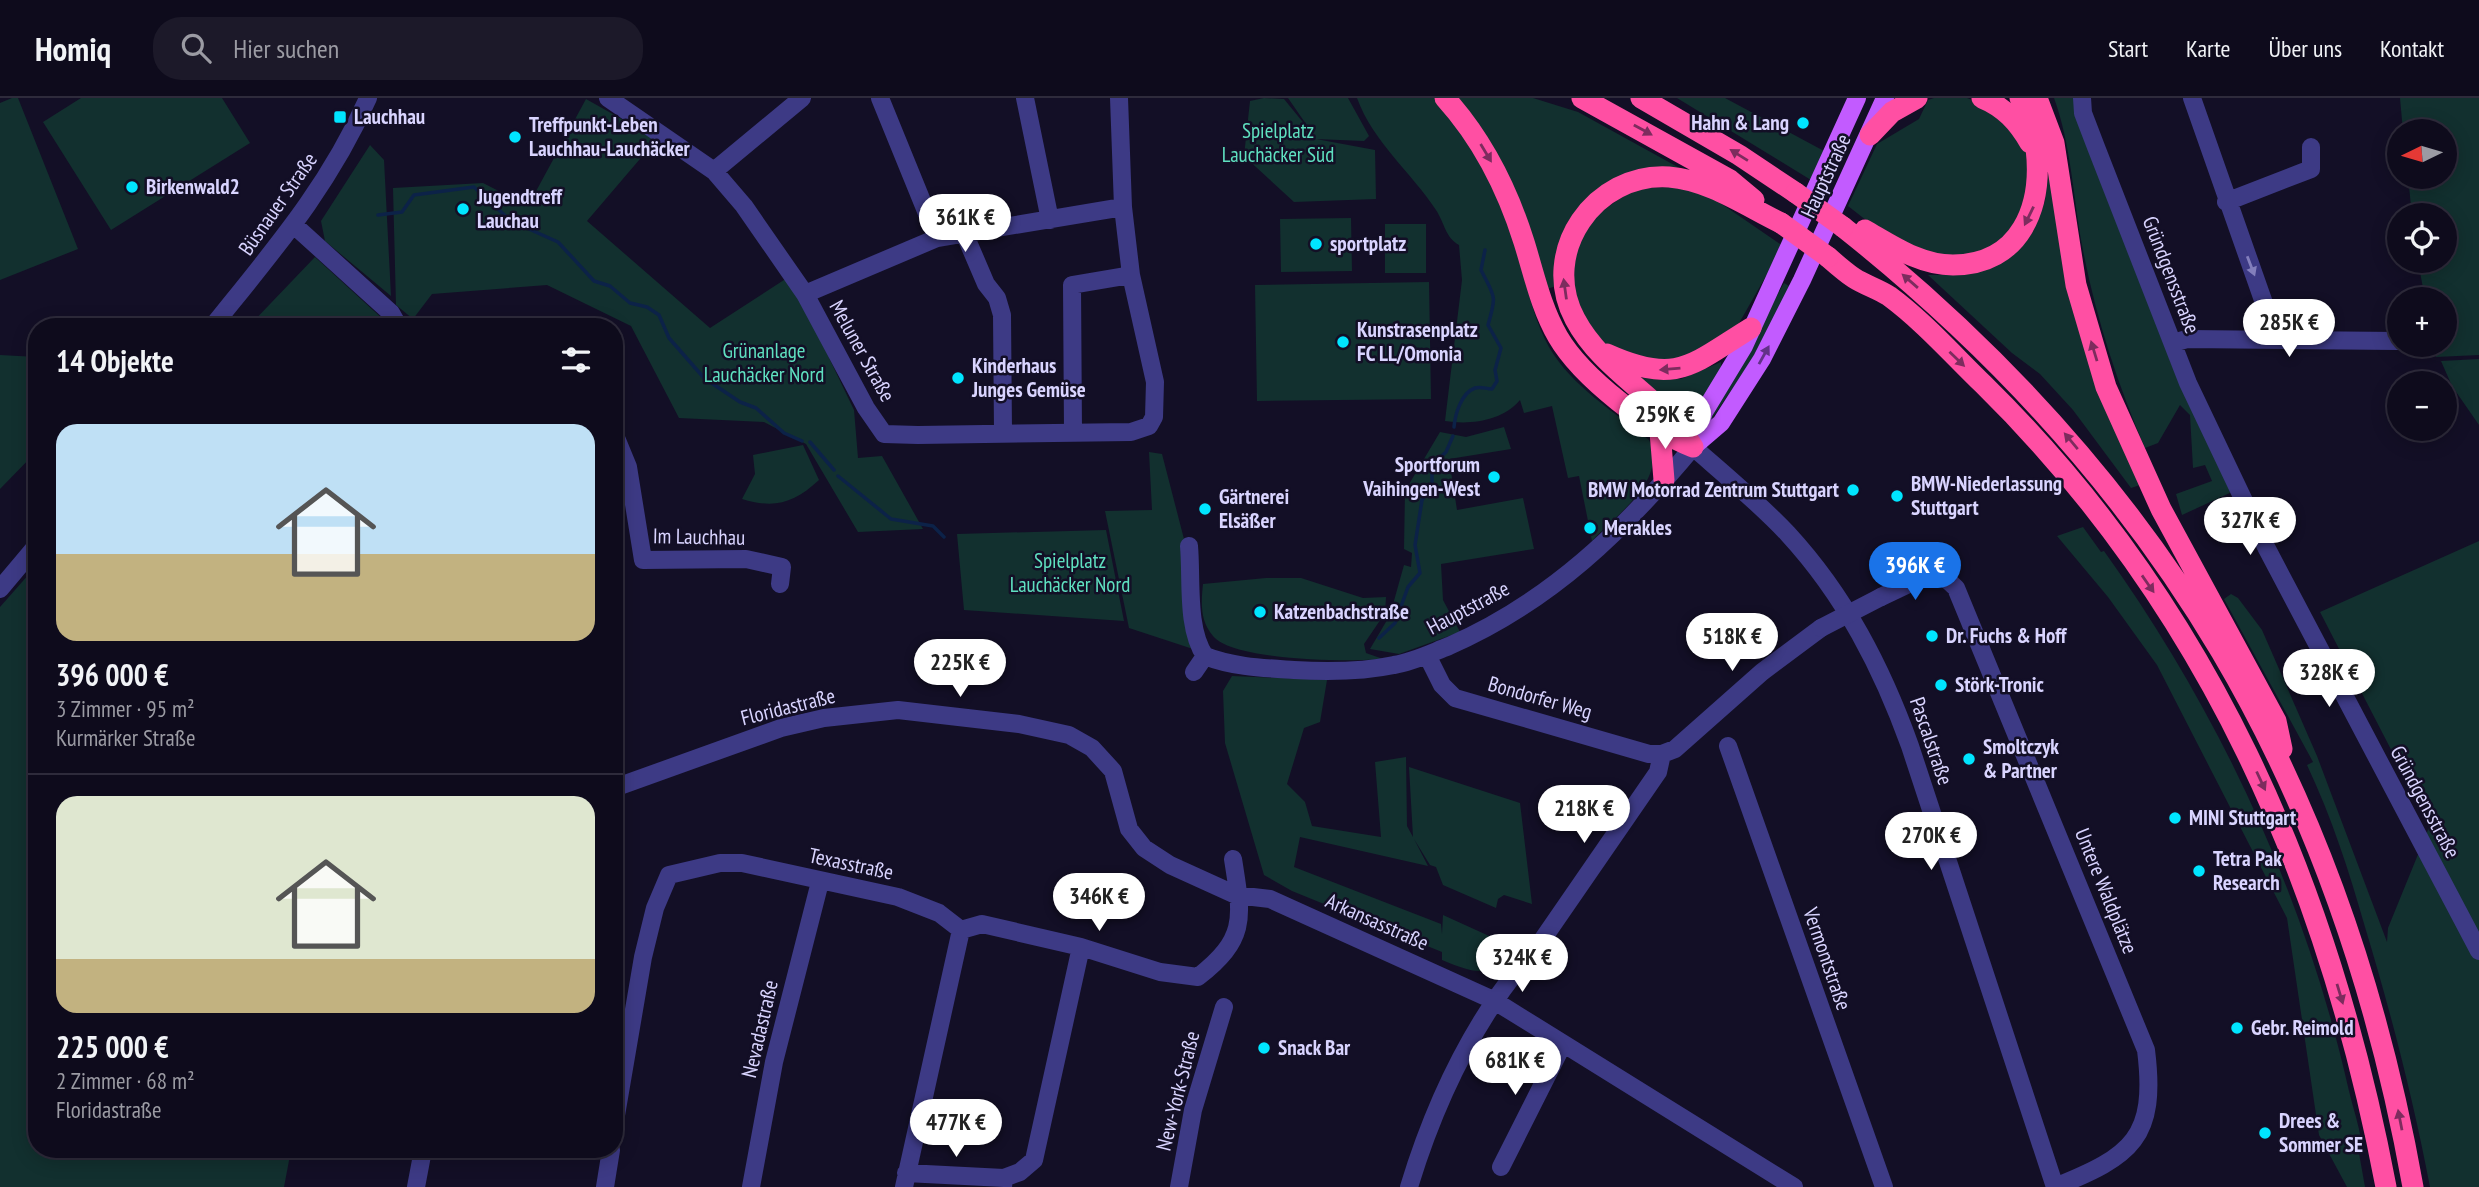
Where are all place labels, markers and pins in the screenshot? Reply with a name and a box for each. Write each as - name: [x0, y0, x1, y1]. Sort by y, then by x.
- place label: Lauchhau: [354, 103, 425, 130]
- marker: Lauchhau: [332, 109, 348, 125]
- place label: Hahn & Lang: [1691, 109, 1789, 136]
- place label: Treffpunkt-Leben Lauchhau-Lauchäcker: [529, 111, 691, 162]
- marker: Hahn & Lang: [1795, 115, 1811, 131]
- marker: Treffpunkt-Leben Lauchhau-Lauchäcker: [507, 129, 523, 145]
- place label: Birkenwald2: [146, 173, 240, 200]
- marker: Birkenwald2: [124, 179, 140, 195]
- place label: Jugendtreff Lauchau: [476, 183, 563, 234]
- pin: 361K €: [908, 194, 1022, 254]
- marker: Jugendtreff Lauchau: [455, 201, 471, 217]
- place label: sportplatz: [1330, 230, 1406, 257]
- marker: sportplatz: [1308, 236, 1324, 252]
- pin: 285K €: [2232, 300, 2346, 359]
- place label: Kunstrasenplatz FC LL/Omonia: [1357, 316, 1478, 367]
- marker: Kunstrasenplatz FC LL/Omonia: [1335, 334, 1351, 350]
- place label: Kinderhaus Junges Gemüse: [971, 352, 1086, 403]
- marker: Kinderhaus Junges Gemüse: [950, 370, 966, 386]
- pin: 259K €: [1608, 392, 1722, 451]
- place label: Sportforum Vaihingen-West: [1362, 451, 1480, 502]
- marker: Sportforum Vaihingen-West: [1486, 469, 1502, 485]
- place label: BMW-Niederlassung Stuttgart: [1911, 470, 2062, 521]
- place label: BMW Motorrad Zentrum Stuttgart: [1588, 476, 1839, 503]
- marker: BMW Motorrad Zentrum Stuttgart: [1845, 482, 1861, 498]
- place label: Gärtnerei Elsäßer: [1219, 483, 1289, 534]
- marker: BMW-Niederlassung Stuttgart: [1889, 488, 1905, 504]
- pin: 327K €: [2193, 498, 2307, 557]
- marker: Gärtnerei Elsäßer: [1197, 501, 1213, 517]
- place label: Merakles: [1604, 514, 1672, 541]
- marker: Merakles: [1582, 520, 1598, 536]
- pin: 396K €: [1858, 542, 1972, 602]
- place label: Katzenbachstraße: [1274, 598, 1409, 625]
- marker: Katzenbachstraße: [1252, 604, 1268, 620]
- pin: 518K €: [1675, 614, 1789, 673]
- place label: Dr. Fuchs & Hoff: [1946, 622, 2068, 649]
- marker: Dr. Fuchs & Hoff: [1924, 628, 1940, 644]
- pin: 225K €: [903, 640, 1017, 699]
- pin: 328K €: [2272, 650, 2386, 709]
- place label: Störk-Tronic: [1955, 671, 2045, 698]
- marker: Störk-Tronic: [1933, 677, 1949, 693]
- place label: Smoltczyk & Partner: [1983, 733, 2059, 784]
- marker: Smoltczyk & Partner: [1961, 751, 1977, 767]
- pin: 218K €: [1527, 786, 1641, 845]
- place label: MINI Stuttgart: [2189, 804, 2296, 831]
- marker: MINI Stuttgart: [2167, 810, 2183, 826]
- pin: 270K €: [1874, 812, 1988, 872]
- place label: Tetra Pak Research: [2213, 845, 2282, 896]
- marker: Tetra Pak Research: [2191, 863, 2207, 879]
- pin: 346K €: [1042, 874, 1156, 933]
- pin: 324K €: [1465, 934, 1579, 994]
- place label: Gebr. Reimold: [2251, 1014, 2354, 1041]
- marker: Gebr. Reimold: [2229, 1020, 2245, 1036]
- place label: Snack Bar: [1278, 1034, 1351, 1061]
- pin: 681K €: [1458, 1038, 1572, 1097]
- marker: Snack Bar: [1256, 1040, 1272, 1056]
- pin: 477K €: [899, 1100, 1013, 1159]
- place label: Drees & Sommer SE: [2279, 1107, 2363, 1158]
- marker: Drees & Sommer SE: [2257, 1125, 2273, 1141]

